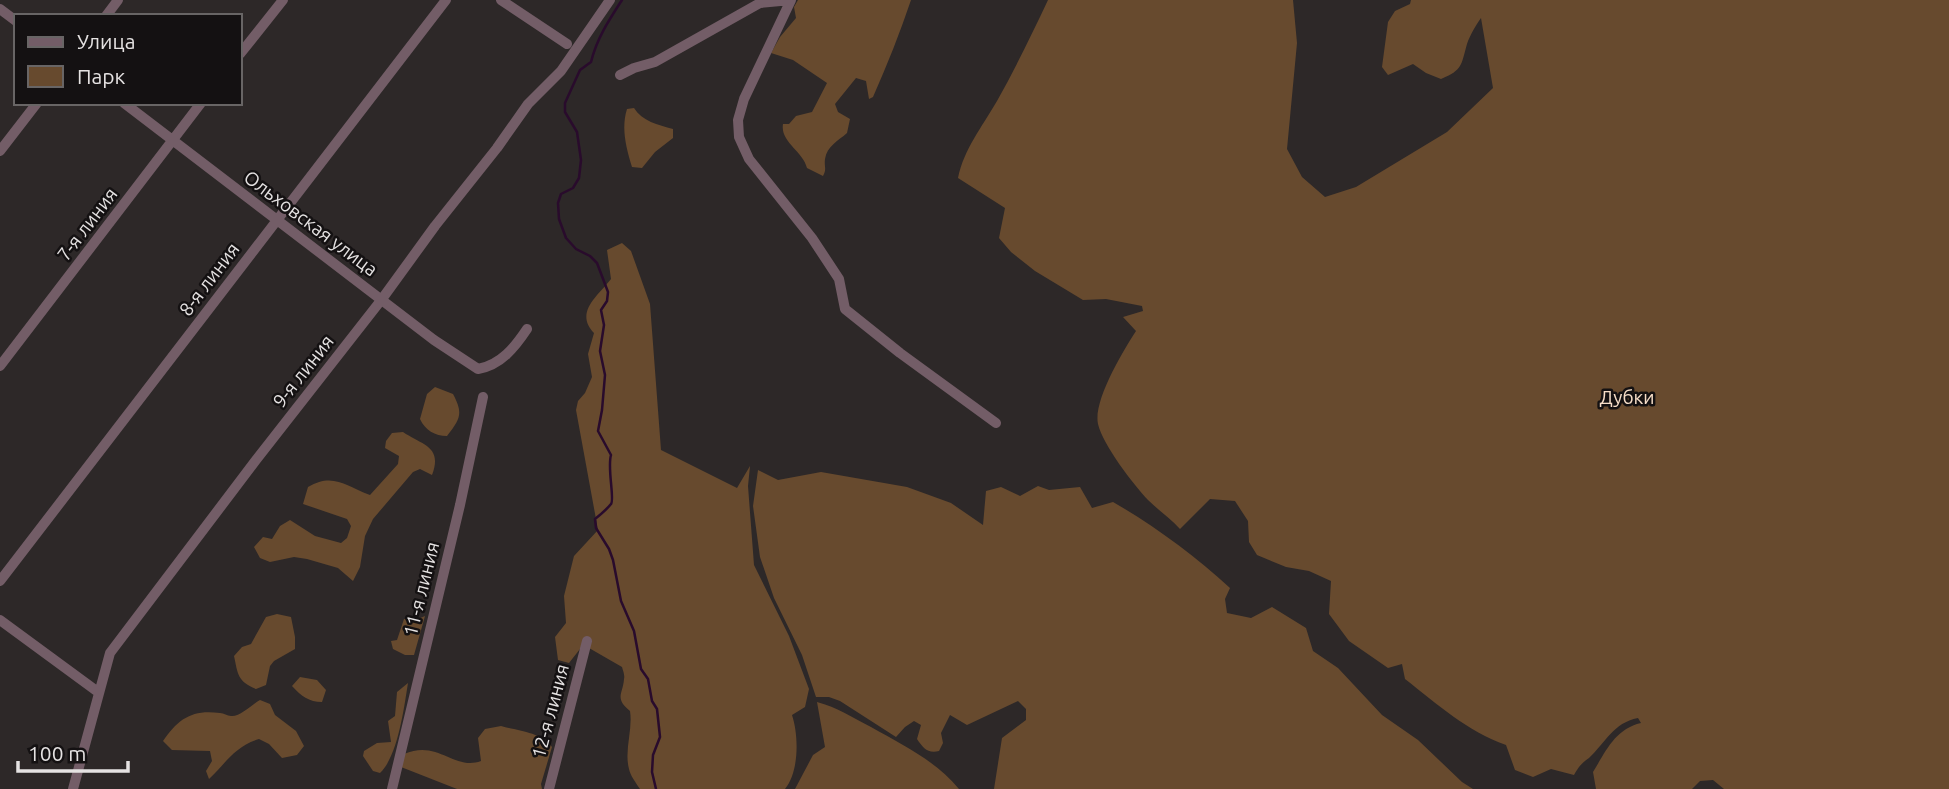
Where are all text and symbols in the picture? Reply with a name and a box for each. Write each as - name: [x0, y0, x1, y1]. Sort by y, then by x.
- legend: [14, 14, 242, 105]
- text: Улица: [77, 29, 135, 53]
- text: Парк: [77, 64, 126, 88]
- street label: Ольховская улица: [240, 166, 382, 280]
- street label: 7-я линия: [52, 183, 122, 265]
- street label: 8-я линия: [174, 238, 244, 320]
- street label: 9-я линия: [268, 330, 338, 412]
- park label: Дубки: [1599, 386, 1655, 408]
- street label: 11-я линия: [399, 540, 443, 638]
- street label: 12-я линия: [527, 662, 573, 760]
- scale bar: [18, 730, 128, 774]
- text: 100 m: [28, 741, 86, 765]

